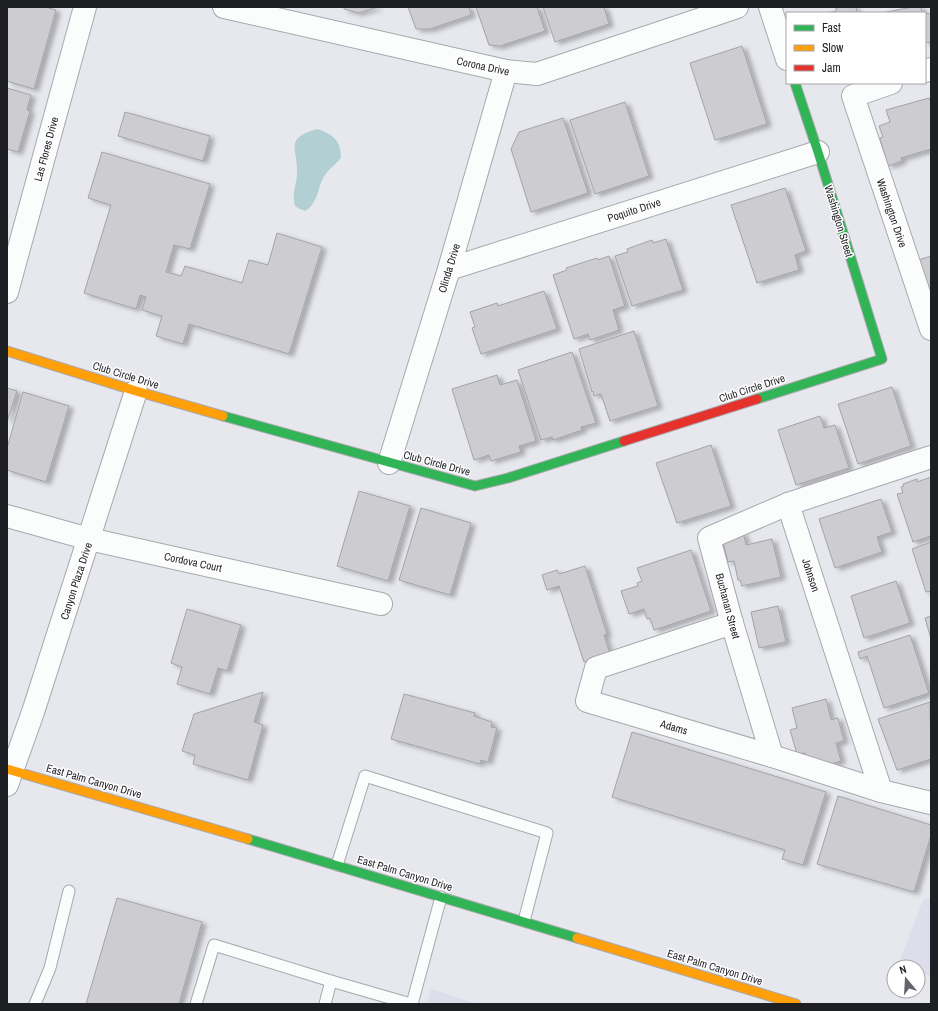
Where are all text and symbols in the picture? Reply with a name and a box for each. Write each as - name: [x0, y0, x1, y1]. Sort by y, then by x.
- legend: [786, 12, 926, 84]
- text: Fast: [822, 20, 841, 36]
- text: Slow: [822, 40, 844, 56]
- street label: Corona Drive: [455, 54, 511, 78]
- text: Jam: [822, 60, 841, 76]
- street label: Las Flores Drive: [31, 115, 61, 183]
- street label: Washington Drive: [874, 177, 910, 249]
- street label: Washington Street: [821, 183, 857, 259]
- street label: Poquito Drive: [606, 195, 662, 225]
- street label: Olinda Drive: [435, 242, 463, 294]
- street label: Club Circle Drive: [91, 358, 161, 392]
- street label: Club Circle Drive: [717, 371, 787, 405]
- street label: Club Circle Drive: [402, 447, 472, 479]
- street label: Canyon Plaza Drive: [57, 541, 95, 621]
- street label: Cordova Court: [163, 549, 224, 575]
- street label: Johnson: [799, 557, 823, 593]
- street label: Buchanan Street: [713, 572, 744, 641]
- street label: Adams: [658, 716, 690, 738]
- street label: East Palm Canyon Drive: [45, 761, 143, 801]
- street label: East Palm Canyon Drive: [356, 852, 454, 894]
- street label: East Palm Canyon Drive: [666, 946, 764, 988]
- north arrow: [886, 959, 926, 999]
- text: N: [898, 962, 908, 977]

